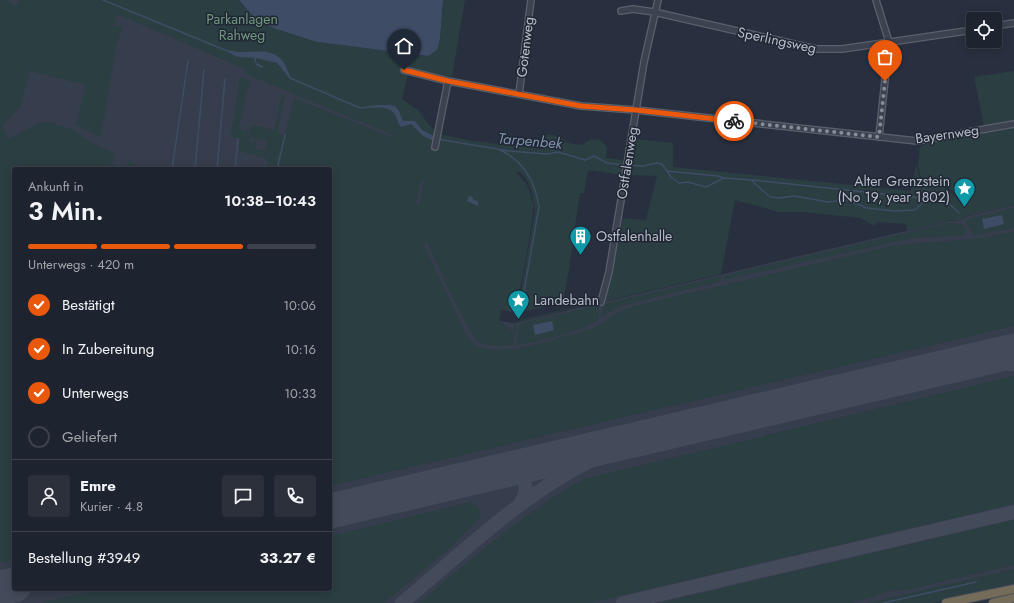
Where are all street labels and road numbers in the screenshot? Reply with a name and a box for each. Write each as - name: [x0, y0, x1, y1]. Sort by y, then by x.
- street label: Gotenweg: [511, 16, 539, 78]
- street label: Sperlingsweg: [736, 22, 818, 58]
- street label: Bayernweg: [914, 120, 980, 148]
- street label: Ostfalenweg: [611, 125, 643, 201]

